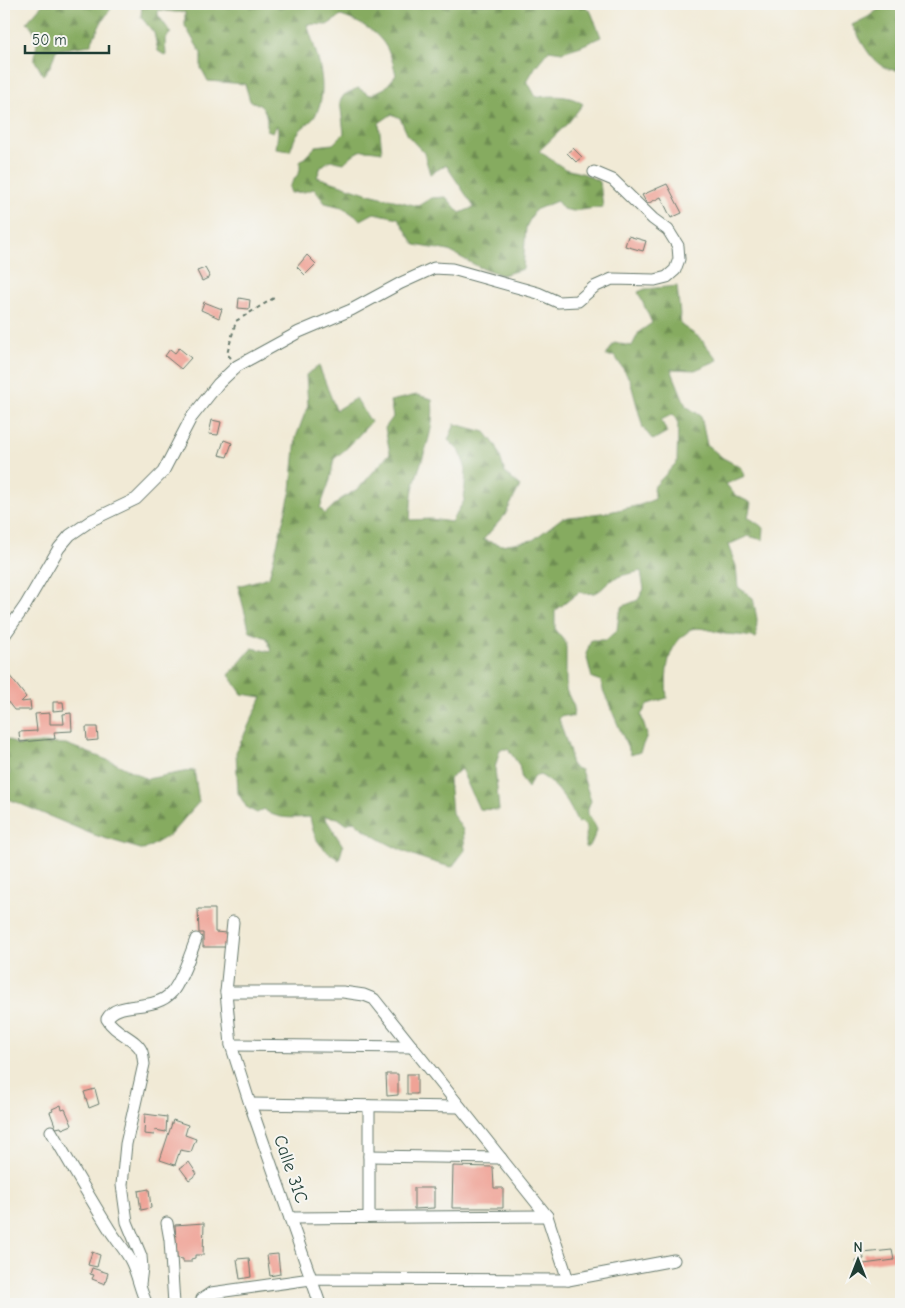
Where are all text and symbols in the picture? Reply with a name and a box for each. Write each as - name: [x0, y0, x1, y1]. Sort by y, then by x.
- scale bar: [25, 22, 109, 54]
- text: 50 m: [32, 31, 67, 49]
- street label: Calle 31C: [269, 1132, 312, 1206]
- north arrow: [832, 1236, 882, 1286]
- text: N: [853, 1239, 863, 1256]

